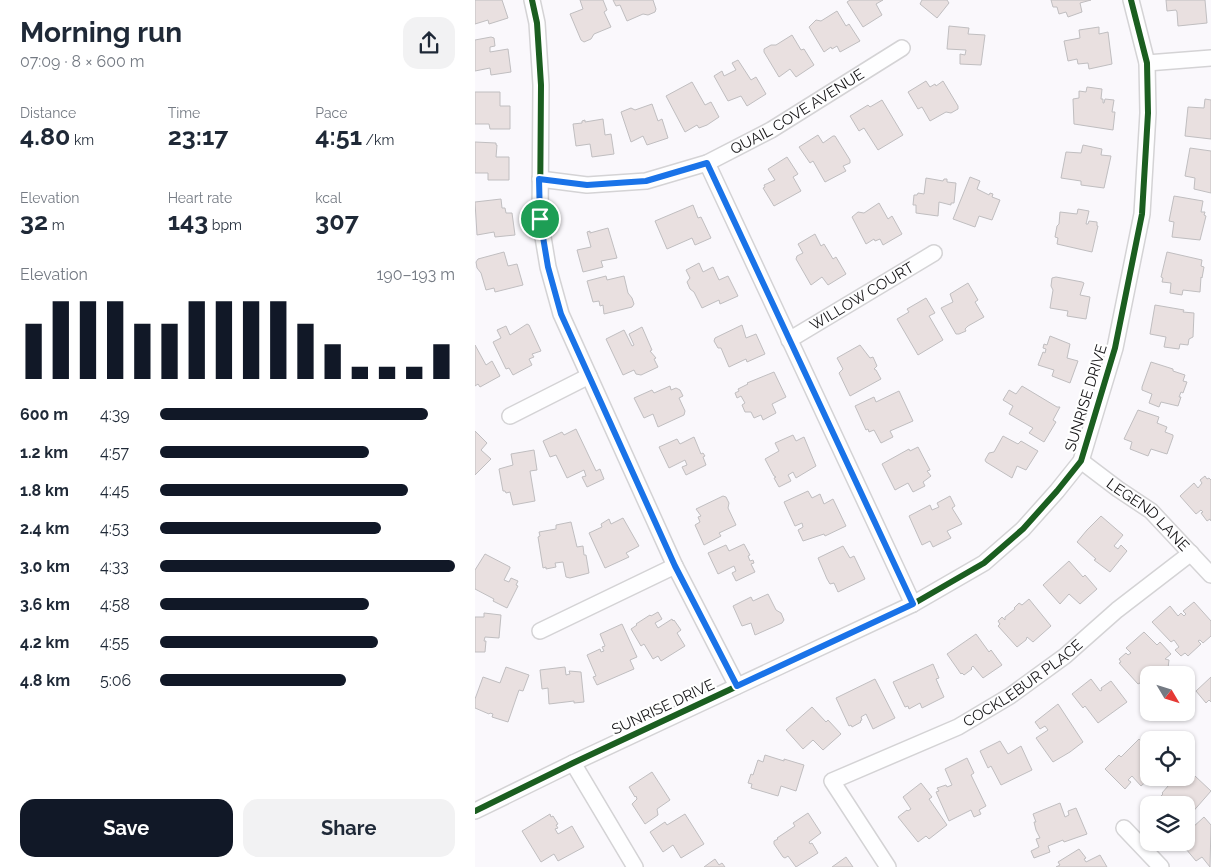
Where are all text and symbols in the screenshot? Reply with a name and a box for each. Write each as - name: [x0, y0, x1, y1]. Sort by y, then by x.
- text: Morning run: [20, 16, 182, 49]
- button: share: [403, 17, 455, 69]
- text: 07:09 · 8 × 600 m: [20, 52, 145, 71]
- street label: QUAIL COVE AVENUE: [727, 65, 867, 158]
- text: Distance: [20, 105, 76, 121]
- text: Time: [168, 105, 200, 121]
- text: Pace: [315, 105, 347, 121]
- text: 4.80: [20, 121, 70, 151]
- text: 23:17: [168, 121, 228, 151]
- text: 4:51: [315, 121, 362, 151]
- text: km: [70, 132, 94, 148]
- text: /km: [362, 132, 394, 148]
- text: Elevation: [20, 190, 79, 206]
- text: Heart rate: [168, 190, 232, 206]
- text: kcal: [315, 190, 342, 206]
- pin: [519, 198, 561, 240]
- icon: arrive: [526, 205, 554, 233]
- text: 32: [20, 206, 48, 236]
- text: 143: [168, 206, 208, 236]
- text: 307: [315, 206, 359, 236]
- text: m: [48, 217, 65, 233]
- text: bpm: [208, 217, 242, 233]
- street label: WILLOW COURT: [807, 258, 917, 334]
- text: Elevation: [20, 265, 88, 284]
- text: 190–193 m: [376, 265, 455, 284]
- street label: SUNRISE DRIVE: [1061, 342, 1111, 454]
- text: 600 m: [20, 405, 68, 424]
- text: 4:39: [100, 405, 130, 424]
- text: 1.2 km: [20, 443, 68, 462]
- text: 4:57: [100, 443, 129, 462]
- street label: LEGEND LANE: [1103, 475, 1193, 555]
- text: 1.8 km: [20, 481, 69, 500]
- text: 4:45: [100, 481, 129, 500]
- text: 2.4 km: [20, 519, 69, 538]
- text: 4:53: [100, 519, 129, 538]
- text: 3.0 km: [20, 557, 70, 576]
- text: 4:33: [100, 557, 129, 576]
- text: 3.6 km: [20, 595, 70, 614]
- text: 4:58: [100, 595, 130, 614]
- text: 4.2 km: [20, 633, 69, 652]
- text: 4:55: [100, 633, 129, 652]
- street label: COCKLEBUR PLACE: [960, 636, 1086, 731]
- north arrow: [1140, 666, 1195, 721]
- map controls: [1140, 666, 1195, 851]
- text: 4.8 km: [20, 671, 70, 690]
- text: 5:06: [100, 671, 131, 690]
- street label: SUNRISE DRIVE: [609, 675, 717, 739]
- button: locate: [1140, 731, 1195, 786]
- button: layers: [1140, 796, 1195, 851]
- button: Save: [20, 799, 233, 857]
- button: Share: [243, 799, 455, 857]

